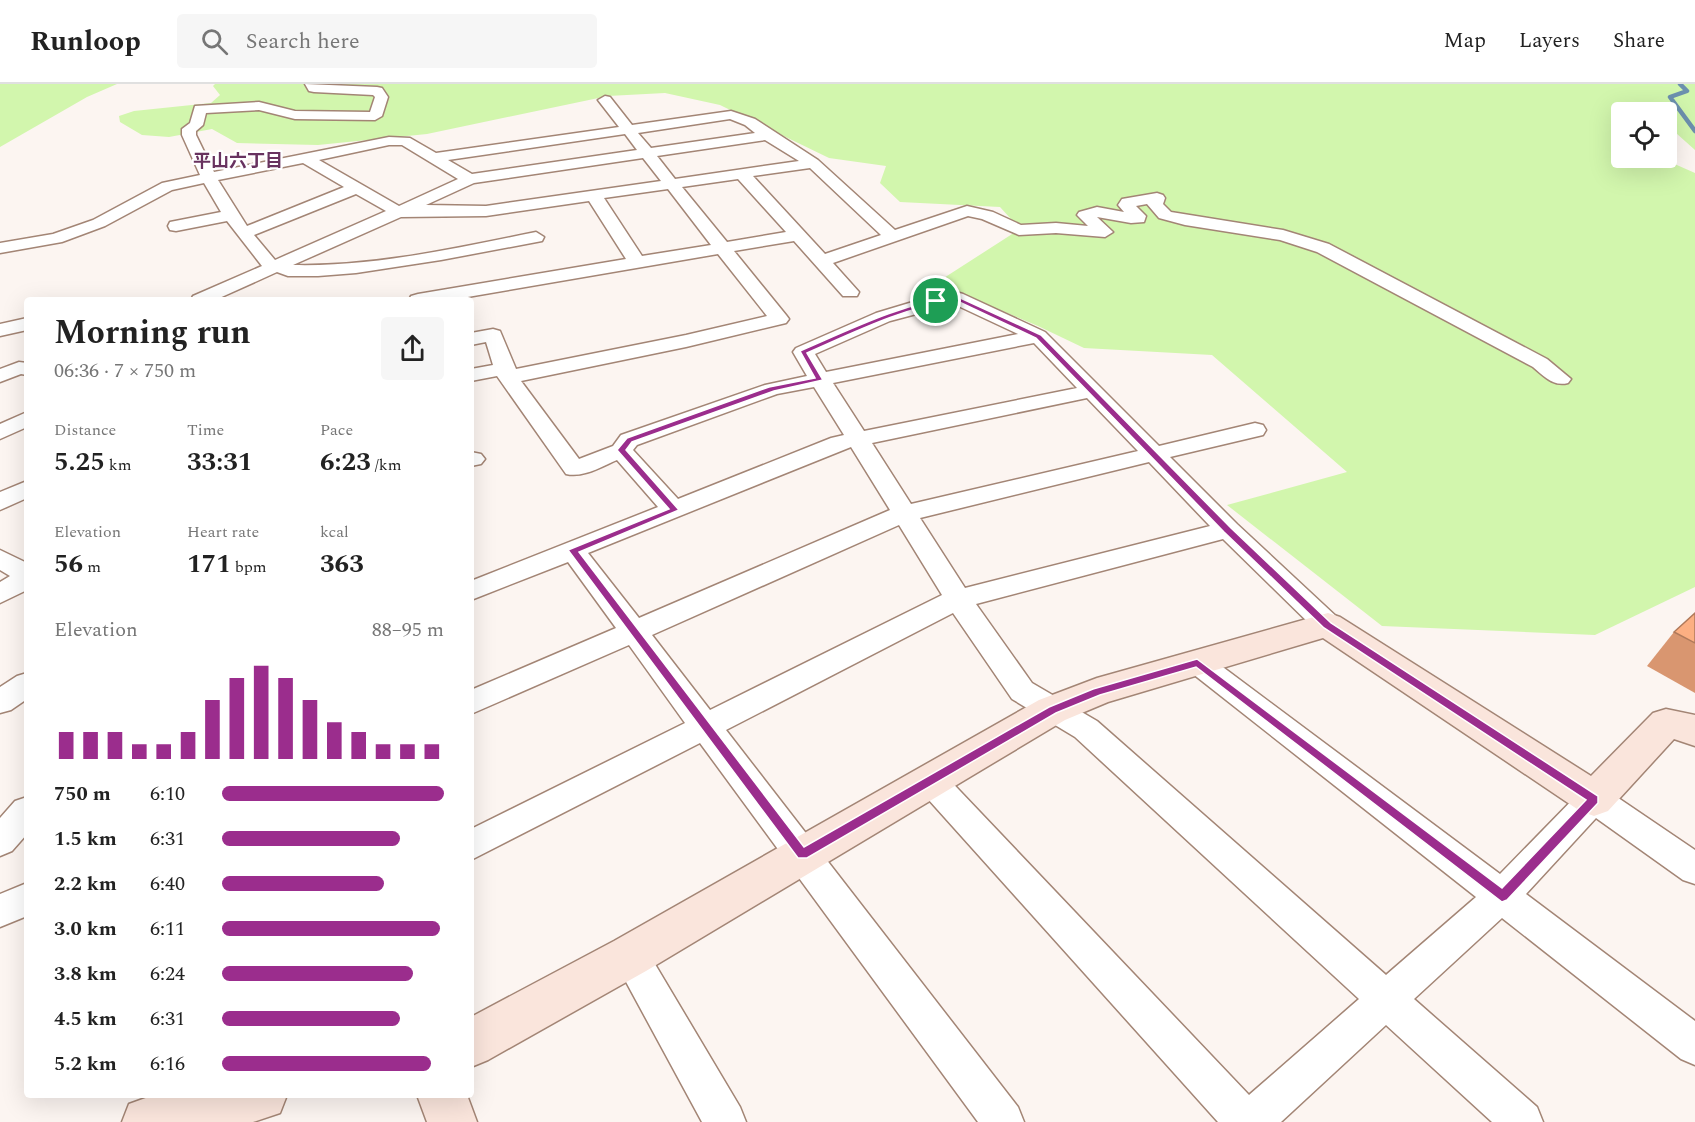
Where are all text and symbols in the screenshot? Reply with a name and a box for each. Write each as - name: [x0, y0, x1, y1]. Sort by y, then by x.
- search box: [177, 14, 597, 68]
- text: Runloop: [30, 20, 141, 63]
- icon: search: [198, 25, 231, 58]
- text: Search here: [246, 25, 360, 58]
- text: Map: [1444, 25, 1486, 57]
- text: Layers: [1519, 25, 1580, 57]
- text: Share: [1613, 25, 1665, 57]
- map controls: [1611, 102, 1677, 168]
- button: locate: [1611, 102, 1677, 168]
- district label: 平山六丁目: [193, 148, 283, 175]
- pin: [910, 275, 961, 326]
- icon: arrive: [919, 284, 952, 317]
- text: Morning run: [54, 308, 251, 358]
- button: share: [381, 317, 444, 380]
- text: 06:36 · 7 × 750 m: [54, 356, 196, 386]
- text: Distance: [54, 418, 116, 442]
- text: Time: [187, 418, 224, 442]
- text: Pace: [320, 418, 353, 442]
- text: 5.25: [54, 442, 105, 482]
- text: 33:31: [187, 442, 252, 482]
- text: 6:23: [320, 442, 371, 482]
- text: km: [105, 453, 131, 477]
- text: /km: [371, 453, 401, 477]
- text: Elevation: [54, 520, 121, 544]
- text: Heart rate: [187, 520, 259, 544]
- text: kcal: [320, 520, 349, 544]
- text: 56: [54, 544, 83, 584]
- text: 171: [187, 544, 231, 584]
- text: 363: [320, 544, 364, 584]
- text: m: [83, 555, 101, 579]
- text: bpm: [231, 555, 267, 579]
- text: Elevation: [54, 615, 138, 645]
- text: 88–95 m: [372, 615, 444, 645]
- text: 750 m: [54, 779, 111, 809]
- text: 6:10: [150, 779, 185, 809]
- text: 1.5 km: [54, 824, 117, 854]
- text: 6:31: [150, 824, 185, 854]
- text: 2.2 km: [54, 869, 117, 899]
- text: 6:40: [150, 869, 185, 899]
- text: 3.0 km: [54, 914, 117, 944]
- text: 6:11: [150, 914, 185, 944]
- text: 3.8 km: [54, 959, 117, 989]
- text: 6:24: [150, 959, 185, 989]
- text: 4.5 km: [54, 1004, 117, 1034]
- text: 6:31: [150, 1004, 185, 1034]
- text: 5.2 km: [54, 1049, 117, 1079]
- text: 6:16: [150, 1049, 185, 1079]

